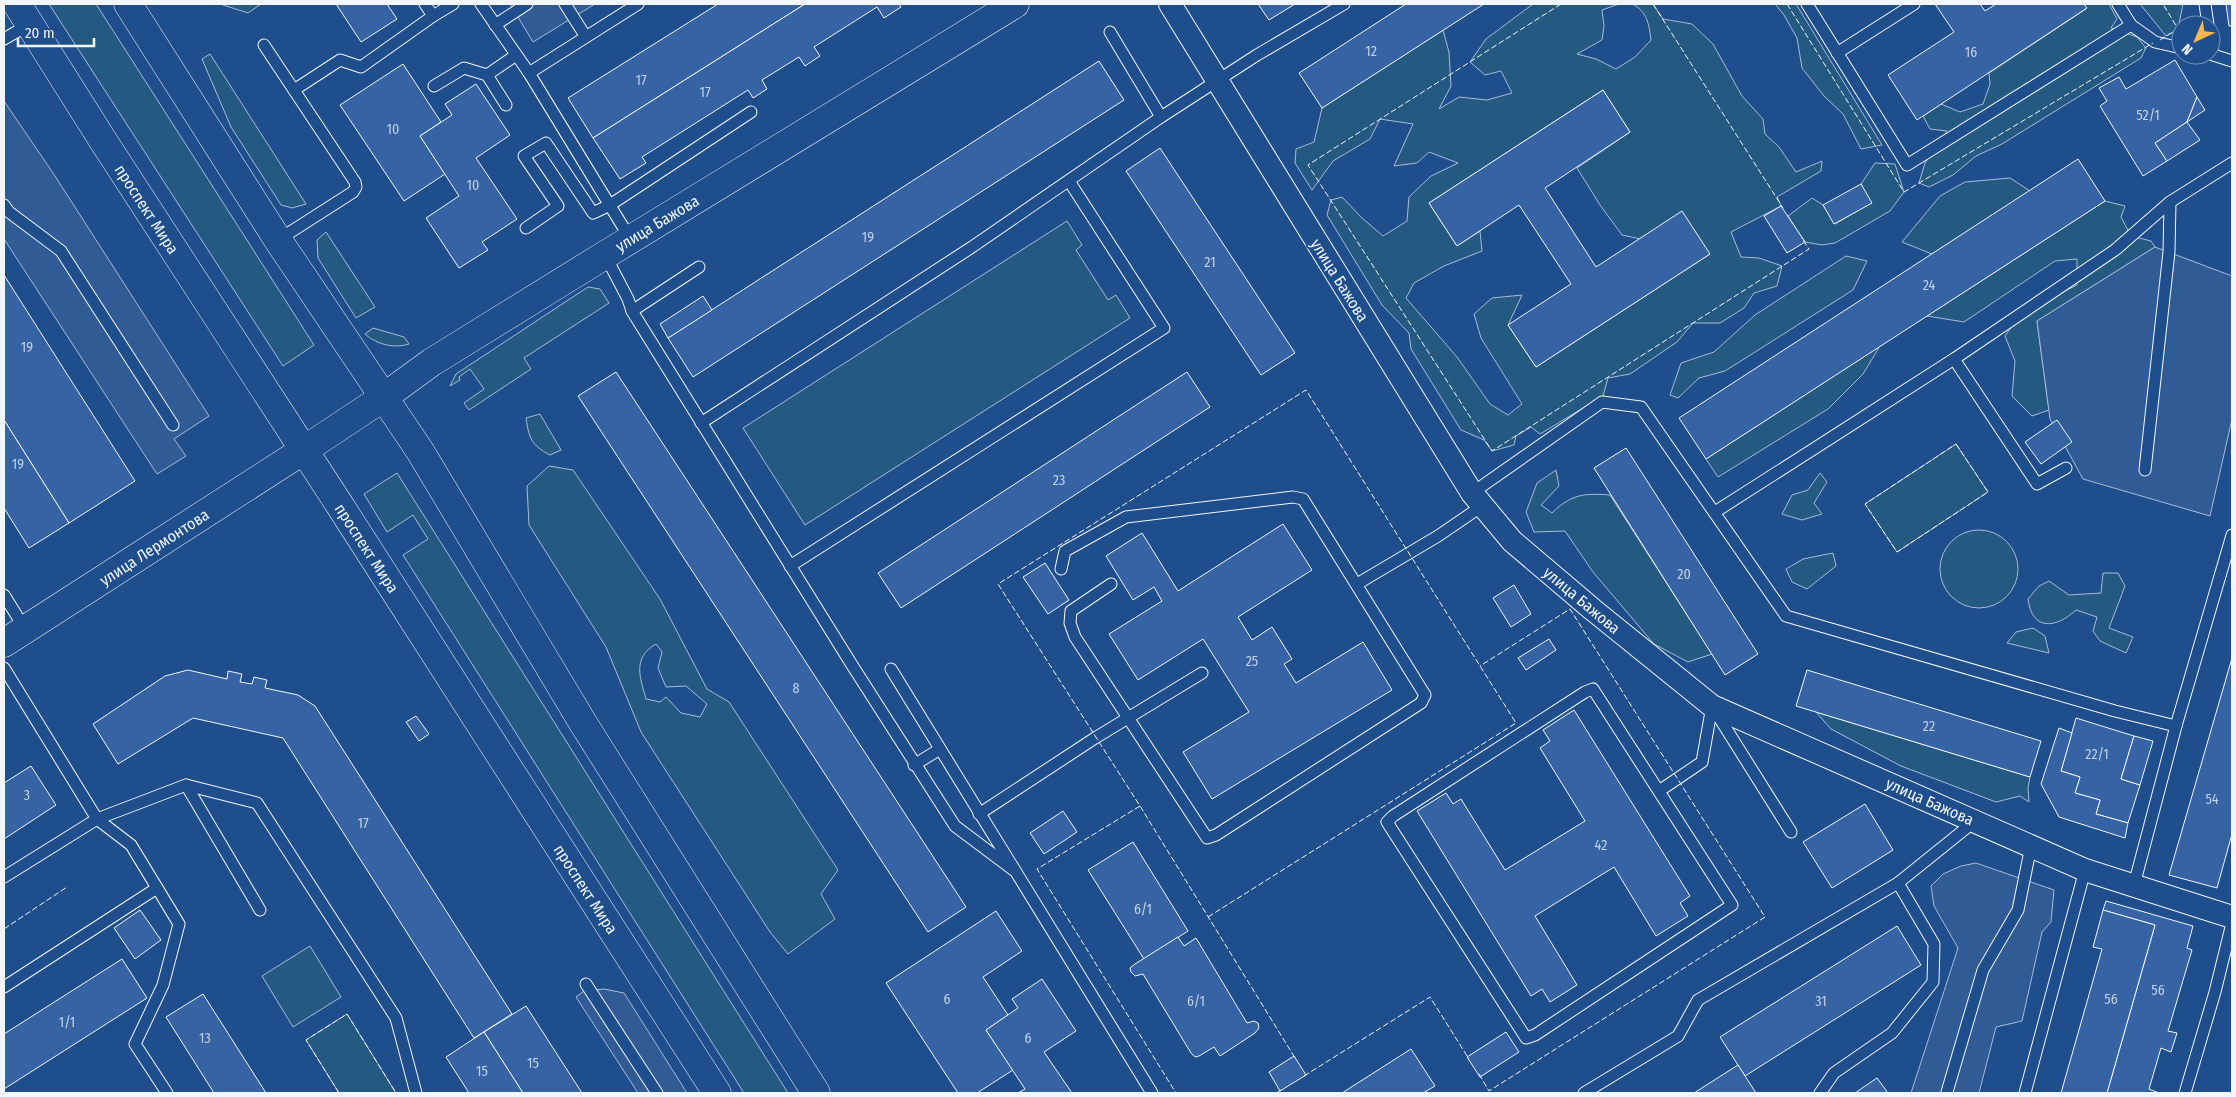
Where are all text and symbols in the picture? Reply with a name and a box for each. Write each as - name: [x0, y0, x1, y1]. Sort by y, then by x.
- scale bar: [18, 15, 94, 47]
- north arrow: [2171, 15, 2221, 65]
- text: 20 m: [25, 24, 55, 42]
- text: N: [2178, 40, 2196, 58]
- house number: 12: [1365, 43, 1377, 60]
- house number: 16: [1965, 44, 1977, 61]
- house number: 17: [635, 72, 647, 89]
- house number: 17: [699, 84, 711, 101]
- house number: 52/1: [2136, 107, 2160, 124]
- house number: 10: [387, 121, 399, 138]
- street label: проспект Мира: [111, 161, 183, 258]
- house number: 10: [467, 177, 479, 194]
- street label: улица Бажова: [612, 191, 703, 256]
- house number: 19: [862, 229, 874, 246]
- street label: улица Бажова: [1307, 235, 1373, 325]
- house number: 21: [1204, 254, 1216, 271]
- house number: 24: [1923, 277, 1936, 294]
- house number: 19: [21, 339, 33, 356]
- house number: 19: [12, 456, 24, 473]
- house number: 23: [1053, 472, 1065, 489]
- street label: проспект Мира: [331, 500, 403, 597]
- street label: улица Лермонтова: [96, 505, 213, 590]
- street label: улица Бажова: [1539, 563, 1624, 638]
- house number: 20: [1677, 566, 1691, 583]
- house number: 25: [1246, 653, 1258, 670]
- house number: 8: [793, 680, 800, 697]
- house number: 22: [1923, 718, 1935, 735]
- house number: 22/1: [2085, 746, 2109, 763]
- street label: улица Бажова: [1883, 774, 1977, 829]
- house number: 3: [24, 787, 30, 804]
- house number: 54: [2205, 791, 2219, 808]
- house number: 17: [357, 815, 369, 832]
- house number: 42: [1595, 837, 1607, 854]
- street label: проспект Мира: [550, 841, 622, 938]
- house number: 6/1: [1134, 901, 1152, 918]
- house number: 56: [2151, 982, 2165, 999]
- house number: 6: [944, 991, 951, 1008]
- house number: 56: [2104, 991, 2118, 1008]
- house number: 6/1: [1187, 993, 1205, 1010]
- house number: 31: [1815, 993, 1827, 1010]
- house number: 1/1: [59, 1014, 75, 1031]
- house number: 13: [199, 1030, 211, 1047]
- house number: 6: [1025, 1030, 1032, 1047]
- house number: 15: [527, 1055, 539, 1072]
- house number: 15: [476, 1063, 488, 1080]

